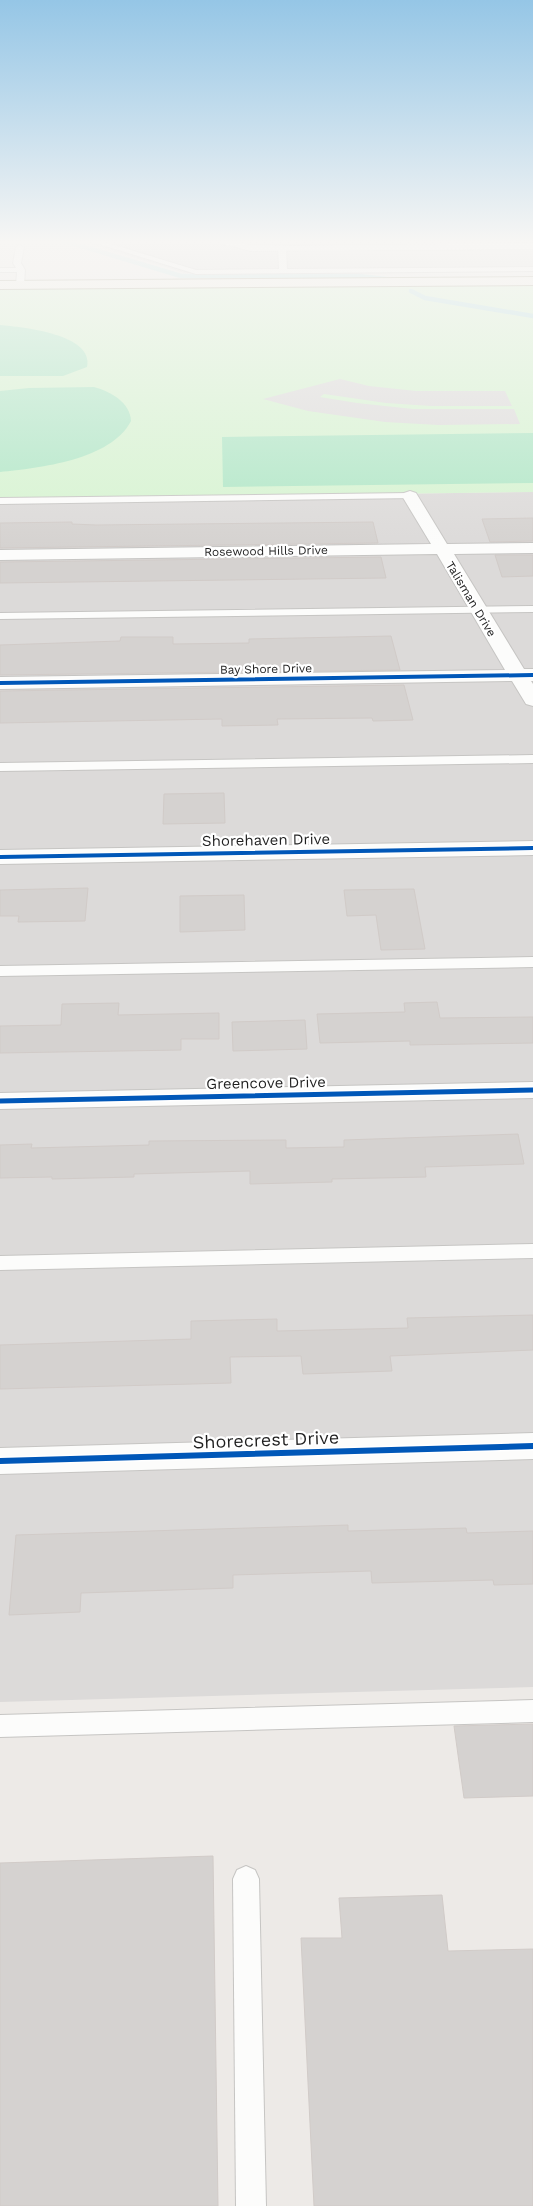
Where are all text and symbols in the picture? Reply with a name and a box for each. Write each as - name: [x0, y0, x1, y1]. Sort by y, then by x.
- street label: Rosewood Hills Drive: [204, 543, 328, 559]
- street label: Talisman Drive: [443, 559, 499, 639]
- street label: Bay Shore Drive: [220, 661, 312, 677]
- street label: Shorehaven Drive: [202, 830, 330, 850]
- street label: Greencove Drive: [206, 1073, 326, 1093]
- street label: Shorecrest Drive: [192, 1426, 339, 1453]

